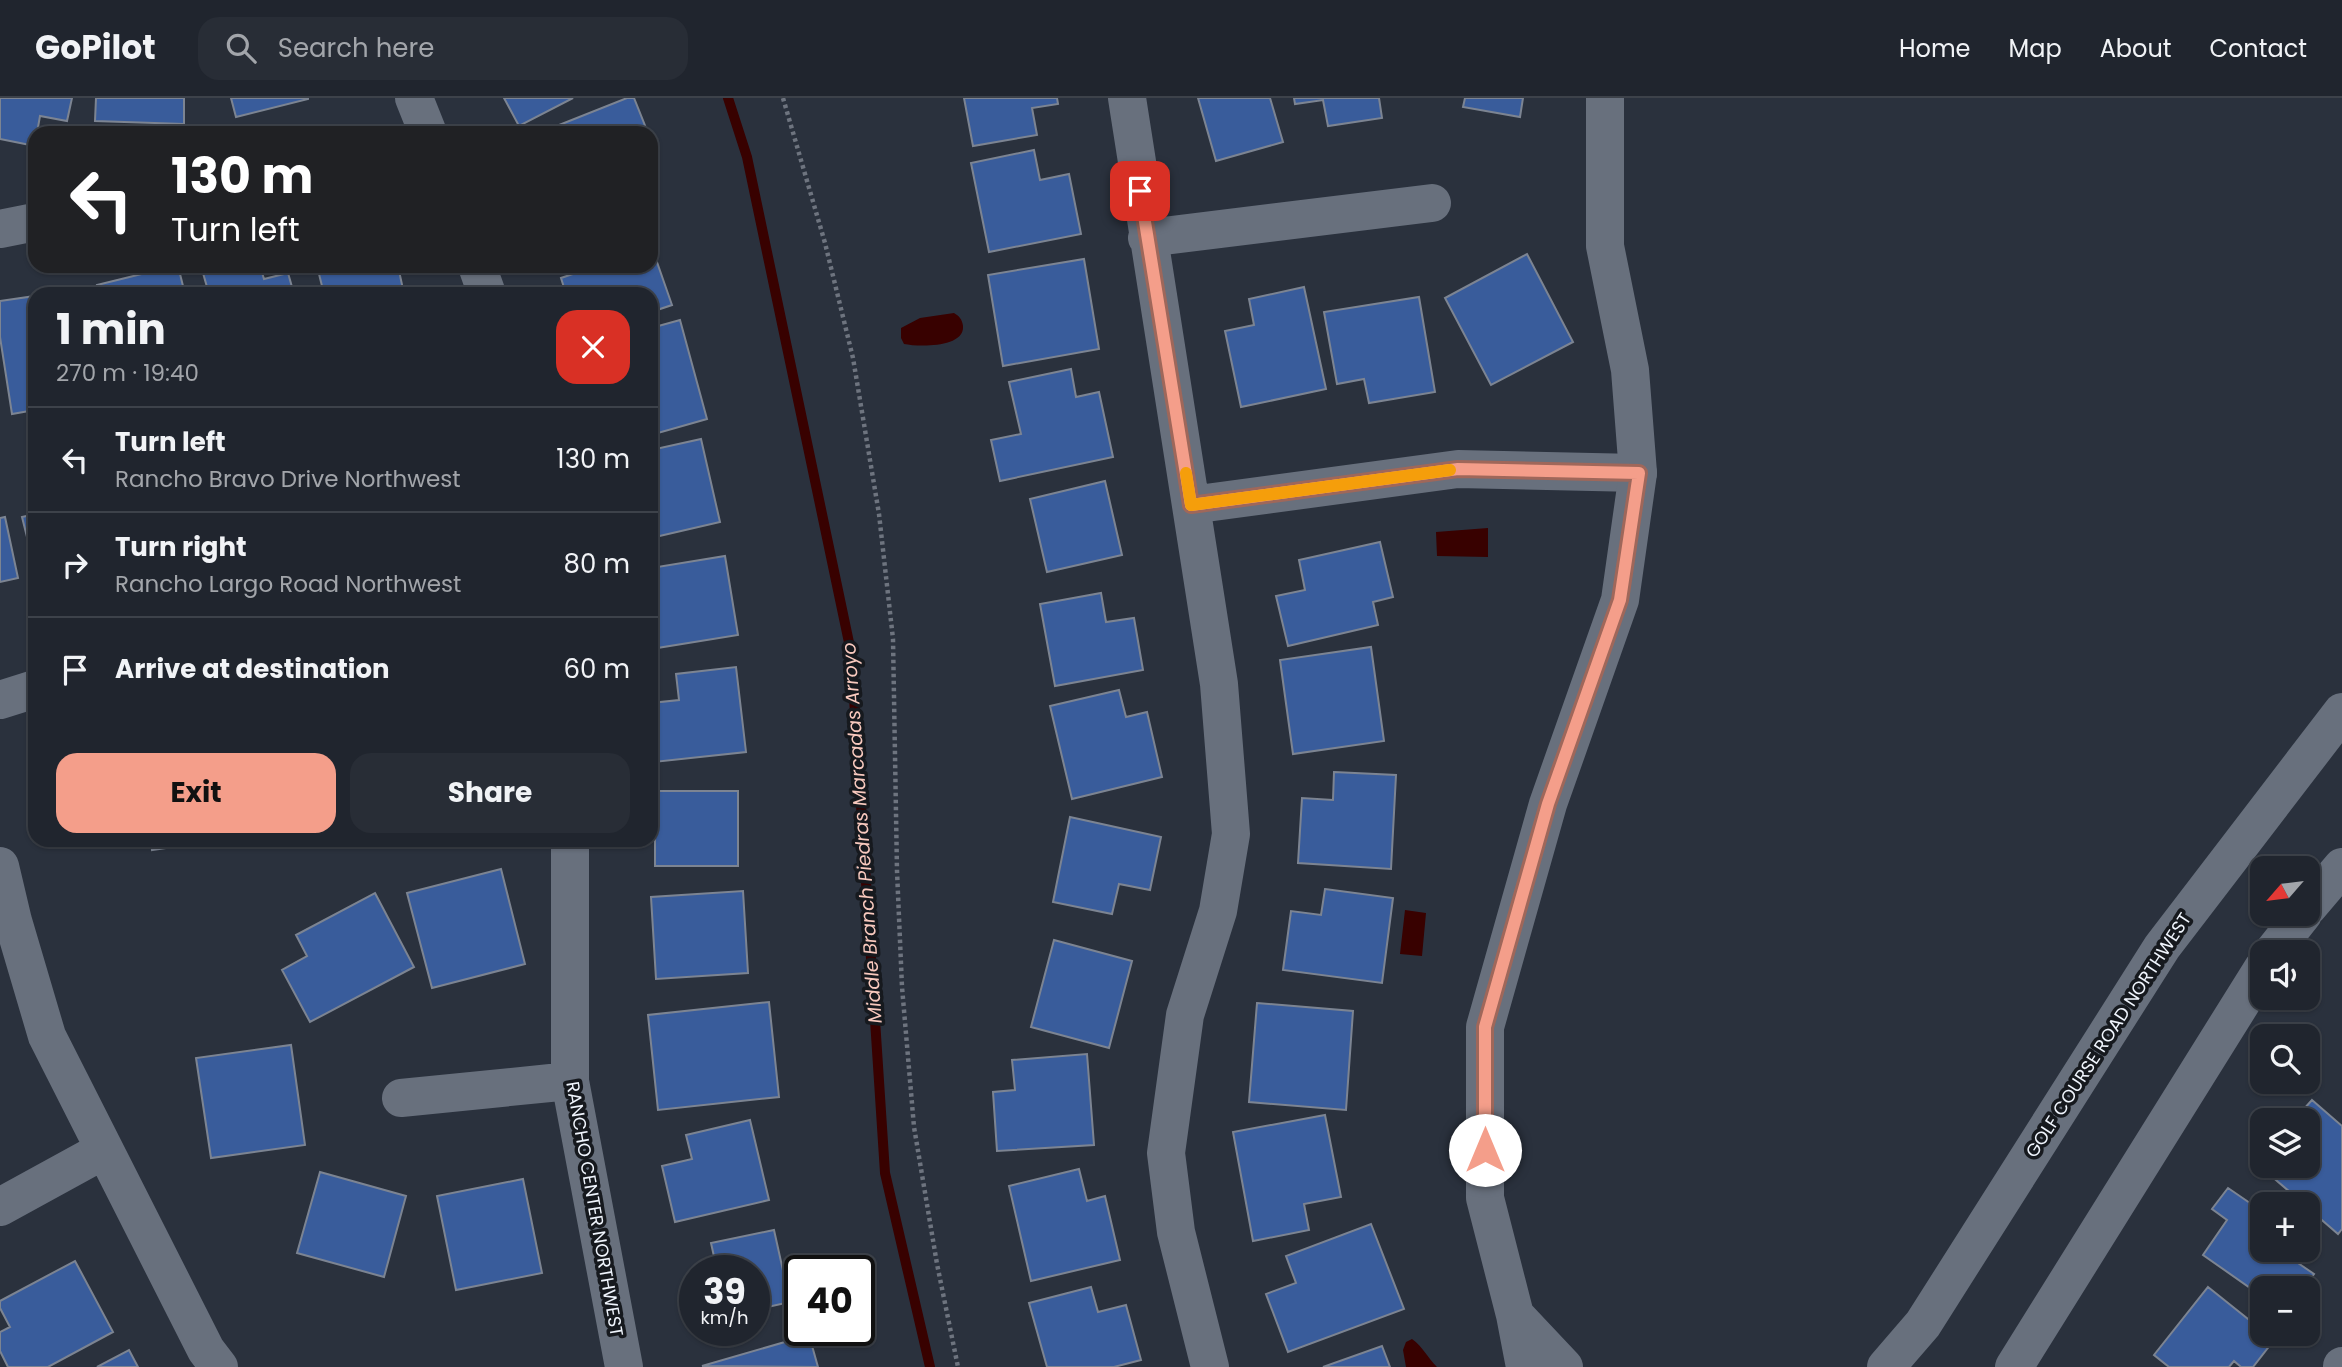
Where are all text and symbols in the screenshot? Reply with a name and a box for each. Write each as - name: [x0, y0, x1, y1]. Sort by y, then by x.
- search box: [198, 17, 688, 80]
- text: GoPilot: [35, 24, 156, 71]
- icon: search: [222, 29, 260, 67]
- text: Search here: [278, 30, 434, 66]
- text: Home: [1899, 32, 1971, 65]
- text: Map: [2009, 32, 2062, 65]
- text: About: [2100, 32, 2171, 65]
- text: Contact: [2209, 32, 2307, 65]
- text: 130 m: [171, 142, 313, 210]
- icon: left: [56, 154, 147, 245]
- pin: [1110, 161, 1170, 221]
- icon: arrive: [1121, 172, 1159, 210]
- text: Turn left: [171, 207, 300, 252]
- text: 1 min: [56, 300, 166, 359]
- button: close: [556, 310, 630, 384]
- text: 270 m · 19:40: [56, 357, 199, 389]
- text: Turn left: [115, 424, 226, 460]
- icon: left: [56, 441, 94, 479]
- text: 130 m: [556, 441, 630, 477]
- text: Rancho Bravo Drive Northwest: [115, 463, 461, 495]
- text: Turn right: [115, 529, 247, 565]
- icon: right: [56, 546, 94, 584]
- text: 80 m: [564, 546, 630, 582]
- text: Rancho Largo Road Northwest: [115, 568, 461, 600]
- water label: Middle Branch Piedras Marcadas Arroyo: [835, 642, 889, 1024]
- icon: arrive: [56, 651, 94, 689]
- text: Arrive at destination: [115, 651, 390, 687]
- text: 60 m: [563, 651, 630, 687]
- button: Exit: [56, 753, 336, 833]
- button: Share: [350, 753, 630, 833]
- north arrow: [2250, 856, 2320, 926]
- map controls: [2250, 856, 2320, 1346]
- street label: GOLF COURSE ROAD NORTHWEST: [2019, 907, 2197, 1162]
- button: sound: [2250, 940, 2320, 1010]
- button: search: [2250, 1024, 2320, 1094]
- street label: RANCHO CENTER NORTHWEST: [560, 1079, 630, 1339]
- button: layers: [2250, 1108, 2320, 1178]
- position arrow: [1448, 1113, 1522, 1187]
- button: +: [2250, 1192, 2320, 1262]
- speed limit sign: 40: [784, 1255, 875, 1346]
- text: 39: [703, 1267, 746, 1316]
- button: −: [2250, 1276, 2320, 1346]
- text: km/h: [701, 1305, 748, 1330]

